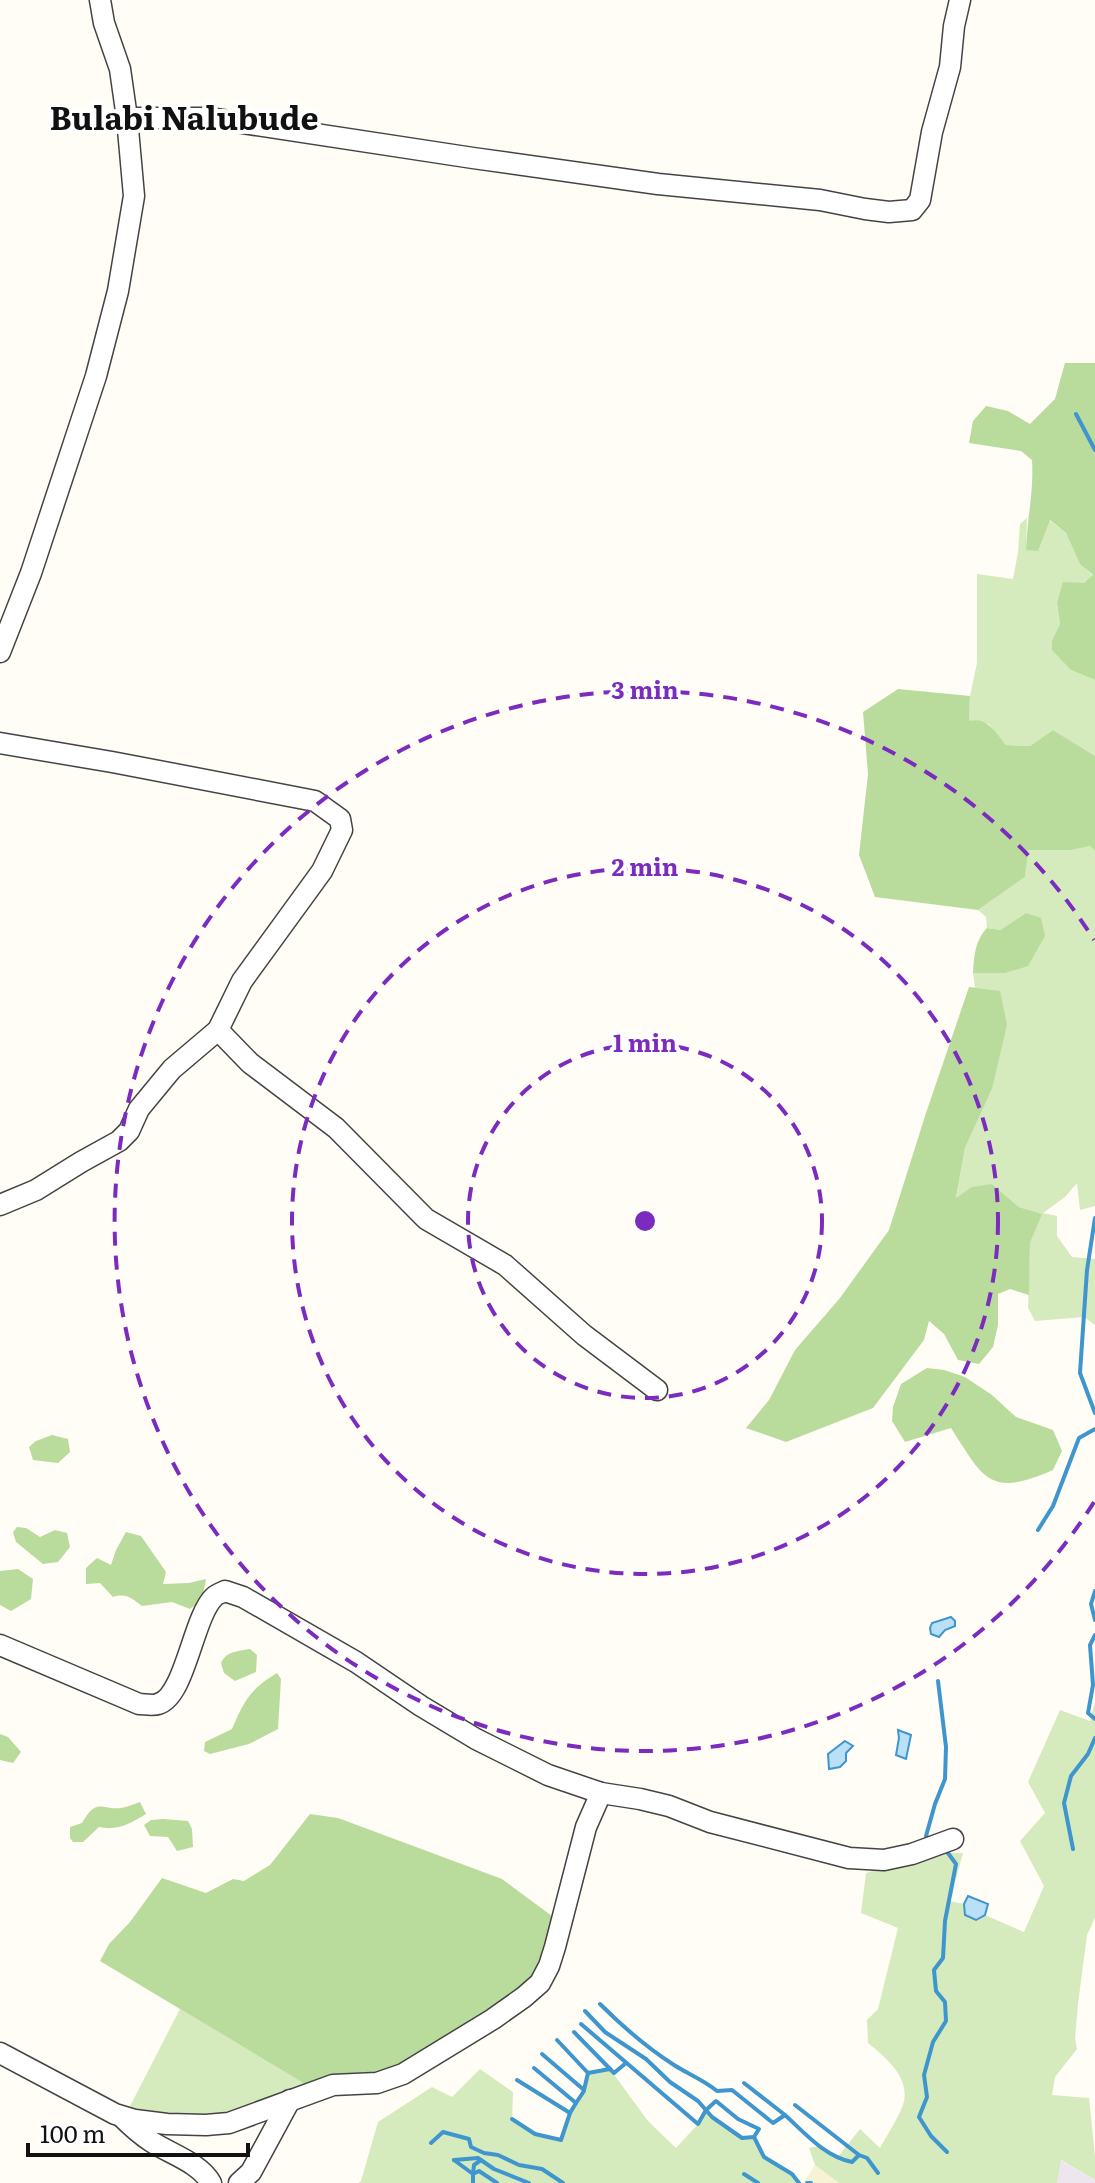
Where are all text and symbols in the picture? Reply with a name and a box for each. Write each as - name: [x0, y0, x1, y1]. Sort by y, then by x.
- district label: Bulabi Nalubude: [49, 92, 319, 140]
- text: 3 min: [611, 671, 679, 706]
- text: 2 min: [611, 848, 679, 883]
- text: 1 min: [613, 1024, 677, 1059]
- centre of rings: [631, 1207, 659, 1235]
- scale bar: [28, 2107, 248, 2157]
- text: 100 m: [40, 2115, 106, 2150]

